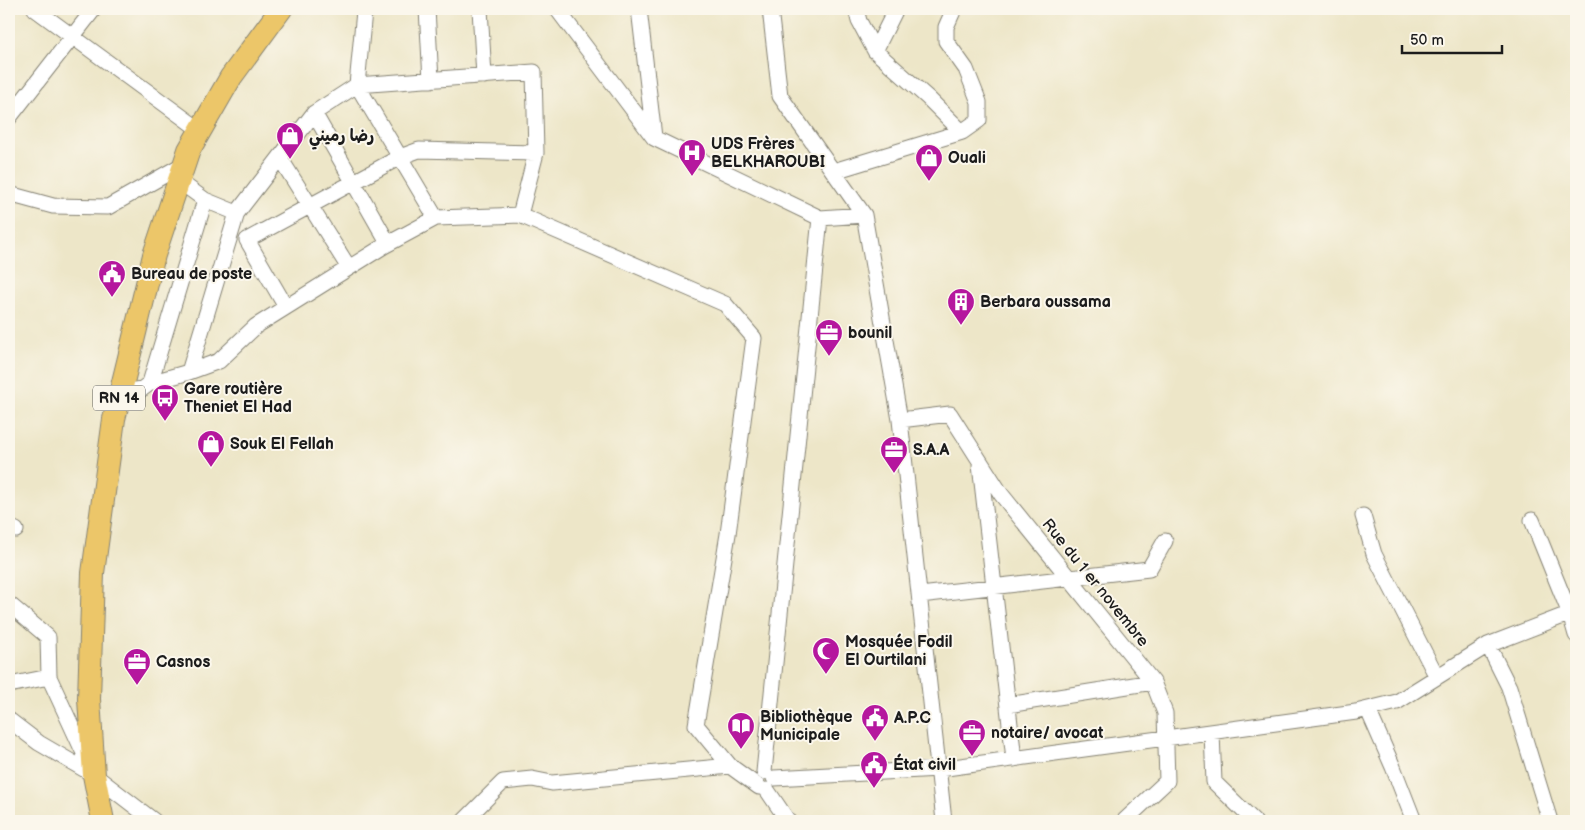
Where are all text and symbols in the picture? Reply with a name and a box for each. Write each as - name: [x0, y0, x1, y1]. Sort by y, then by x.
- scale bar: [1402, 22, 1502, 54]
- text: 50 m: [1410, 31, 1444, 50]
- shop icon: رضا رميني: [275, 121, 305, 160]
- place label: رضا رميني: [309, 127, 374, 150]
- place label: UDS Frères BELKHAROUBI: [711, 135, 825, 172]
- hospital icon: UDS Frères BELKHAROUBI: [677, 138, 707, 177]
- shop icon: Ouali: [914, 143, 944, 182]
- place label: Ouali: [948, 149, 986, 168]
- public building icon: Bureau de poste: [97, 259, 127, 298]
- place label: Bureau de poste: [131, 265, 252, 284]
- building icon: Berbara oussama: [946, 287, 976, 326]
- place label: Berbara oussama: [980, 293, 1111, 312]
- office icon: bounil: [814, 318, 844, 357]
- place label: bounil: [848, 324, 892, 343]
- place label: Gare routière Theniet El Had: [184, 380, 292, 417]
- bus stop icon: Gare routière Theniet El Had: [150, 383, 180, 422]
- road number: RN 14: [93, 386, 145, 410]
- shop icon: Souk El Fellah: [196, 429, 226, 468]
- place label: Souk El Fellah: [230, 435, 334, 454]
- office icon: S.A.A: [879, 435, 909, 474]
- place label: S.A.A: [913, 441, 949, 460]
- street label: Rue du 1 er novembre: [1038, 515, 1153, 651]
- place label: Mosquée Fodil El Ourtilani: [845, 633, 953, 670]
- mosque icon: Mosquée Fodil El Ourtilani: [811, 636, 841, 675]
- office icon: Casnos: [122, 647, 152, 686]
- place label: Casnos: [156, 653, 210, 672]
- public building icon: A.P.C: [860, 703, 890, 742]
- place label: Bibliothèque Municipale: [760, 708, 853, 745]
- place label: A.P.C: [893, 709, 931, 728]
- library icon: Bibliothèque Municipale: [726, 711, 756, 750]
- office icon: notaire/ avocat: [957, 718, 987, 757]
- place label: notaire/ avocat: [991, 724, 1104, 743]
- public building icon: État civil: [859, 750, 889, 789]
- place label: État civil: [893, 753, 956, 775]

